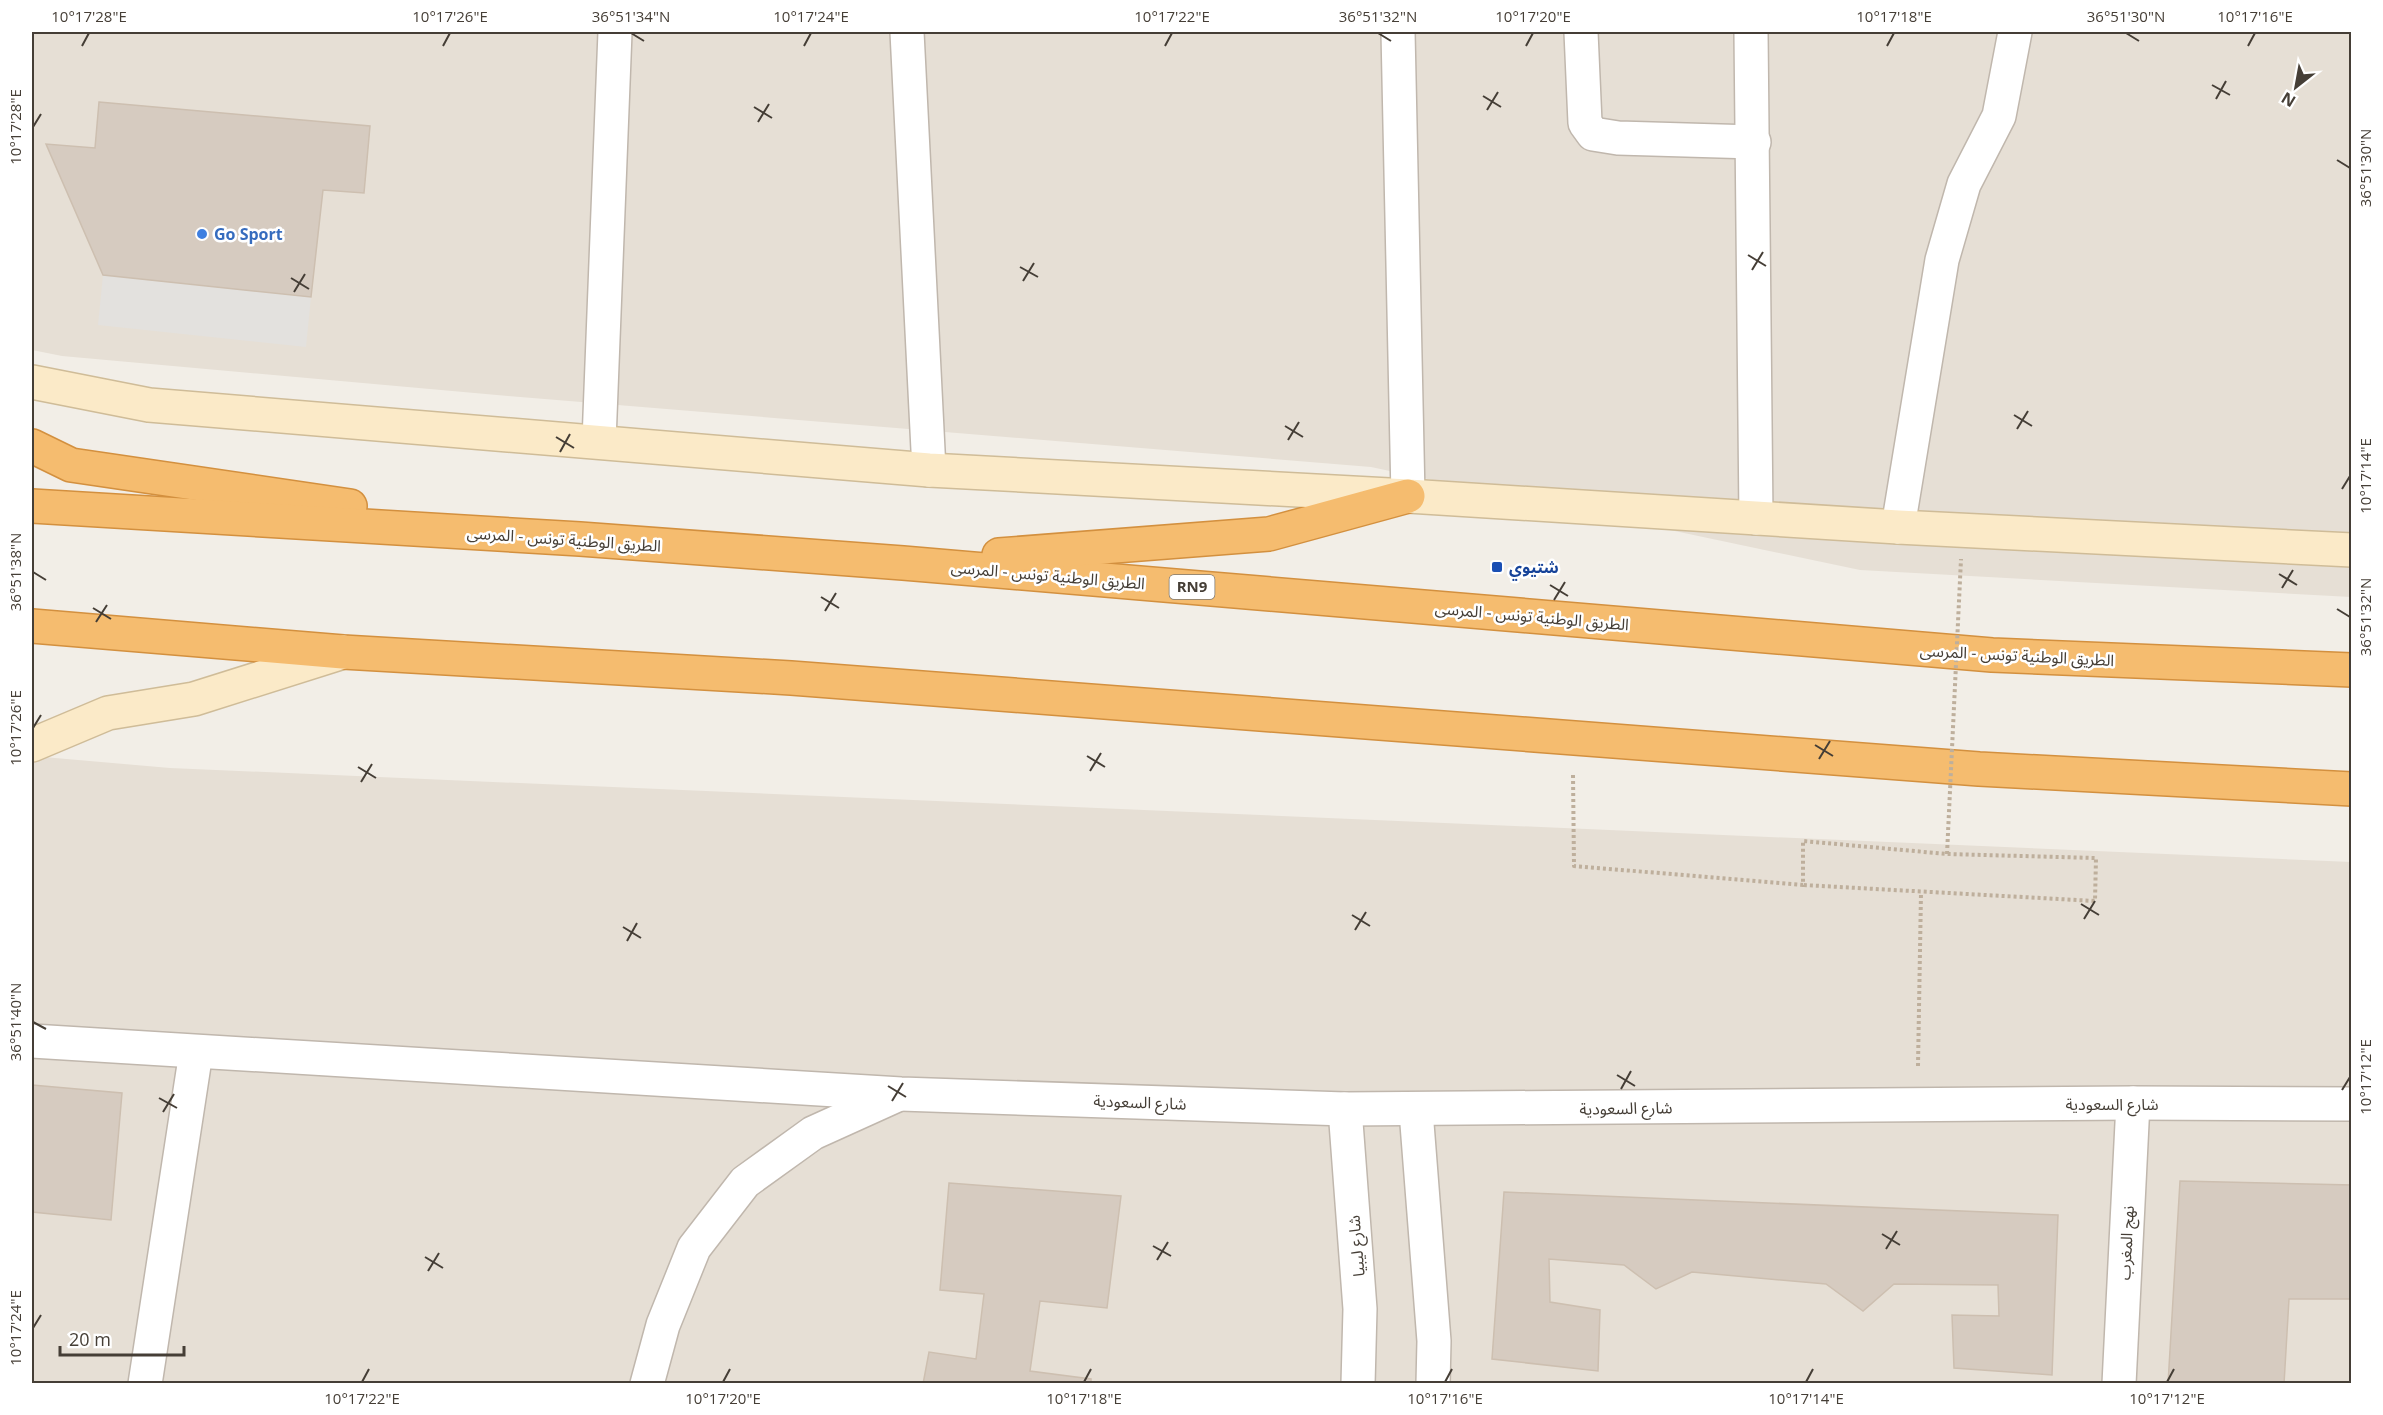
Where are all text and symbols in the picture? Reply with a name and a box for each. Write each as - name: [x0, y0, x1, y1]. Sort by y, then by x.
- text: 10°17'28"E: [51, 6, 127, 26]
- text: 10°17'26"E: [412, 6, 488, 26]
- text: 36°51'34"N: [592, 6, 670, 26]
- text: 10°17'24"E: [773, 6, 849, 26]
- text: 10°17'22"E: [1134, 6, 1210, 26]
- text: 36°51'32"N: [1339, 6, 1417, 26]
- text: 10°17'20"E: [1495, 6, 1571, 26]
- text: 10°17'18"E: [1856, 6, 1932, 26]
- text: 36°51'30"N: [2087, 6, 2165, 26]
- text: 10°17'16"E: [2217, 6, 2293, 26]
- north arrow: [2266, 57, 2326, 117]
- text: N: [2277, 87, 2300, 113]
- text: 10°17'28"E: [5, 89, 25, 165]
- text: 36°51'30"N: [2355, 129, 2375, 207]
- place label: Go Sport: [214, 223, 283, 245]
- marker: Go Sport: [195, 227, 209, 241]
- text: 10°17'14"E: [2355, 438, 2375, 514]
- street label: الطريق الوطنية تونس - المرسى: [466, 521, 662, 557]
- text: 36°51'38"N: [5, 533, 25, 611]
- street label: الطريق الوطنية تونس - المرسى: [950, 556, 1146, 594]
- place label: شتيوي: [1509, 556, 1559, 581]
- marker: شتيوي: [1490, 560, 1504, 574]
- road number: RN9: [1170, 575, 1214, 599]
- text: 36°51'32"N: [2355, 578, 2375, 656]
- street label: الطريق الوطنية تونس - المرسى: [1434, 597, 1630, 635]
- street label: الطريق الوطنية تونس - المرسى: [1919, 639, 2115, 671]
- text: 10°17'26"E: [5, 690, 25, 766]
- text: 36°51'40"N: [5, 983, 25, 1061]
- text: 10°17'12"E: [2355, 1039, 2375, 1115]
- street label: شارع السعودية: [1093, 1089, 1187, 1117]
- street label: شارع السعودية: [2066, 1093, 2159, 1117]
- street label: شارع السعودية: [1579, 1096, 1673, 1122]
- street label: نهج المغرب: [2113, 1205, 2141, 1281]
- street label: شارع ليبيا: [1342, 1214, 1372, 1278]
- text: 10°17'24"E: [5, 1290, 25, 1366]
- scale bar: [60, 1319, 184, 1357]
- text: 20 m: [69, 1327, 111, 1351]
- text: 10°17'22"E: [324, 1388, 400, 1408]
- text: 10°17'20"E: [685, 1388, 761, 1408]
- text: 10°17'18"E: [1046, 1388, 1122, 1408]
- text: 10°17'16"E: [1407, 1388, 1483, 1408]
- text: 10°17'14"E: [1768, 1388, 1844, 1408]
- text: 10°17'12"E: [2129, 1388, 2205, 1408]

